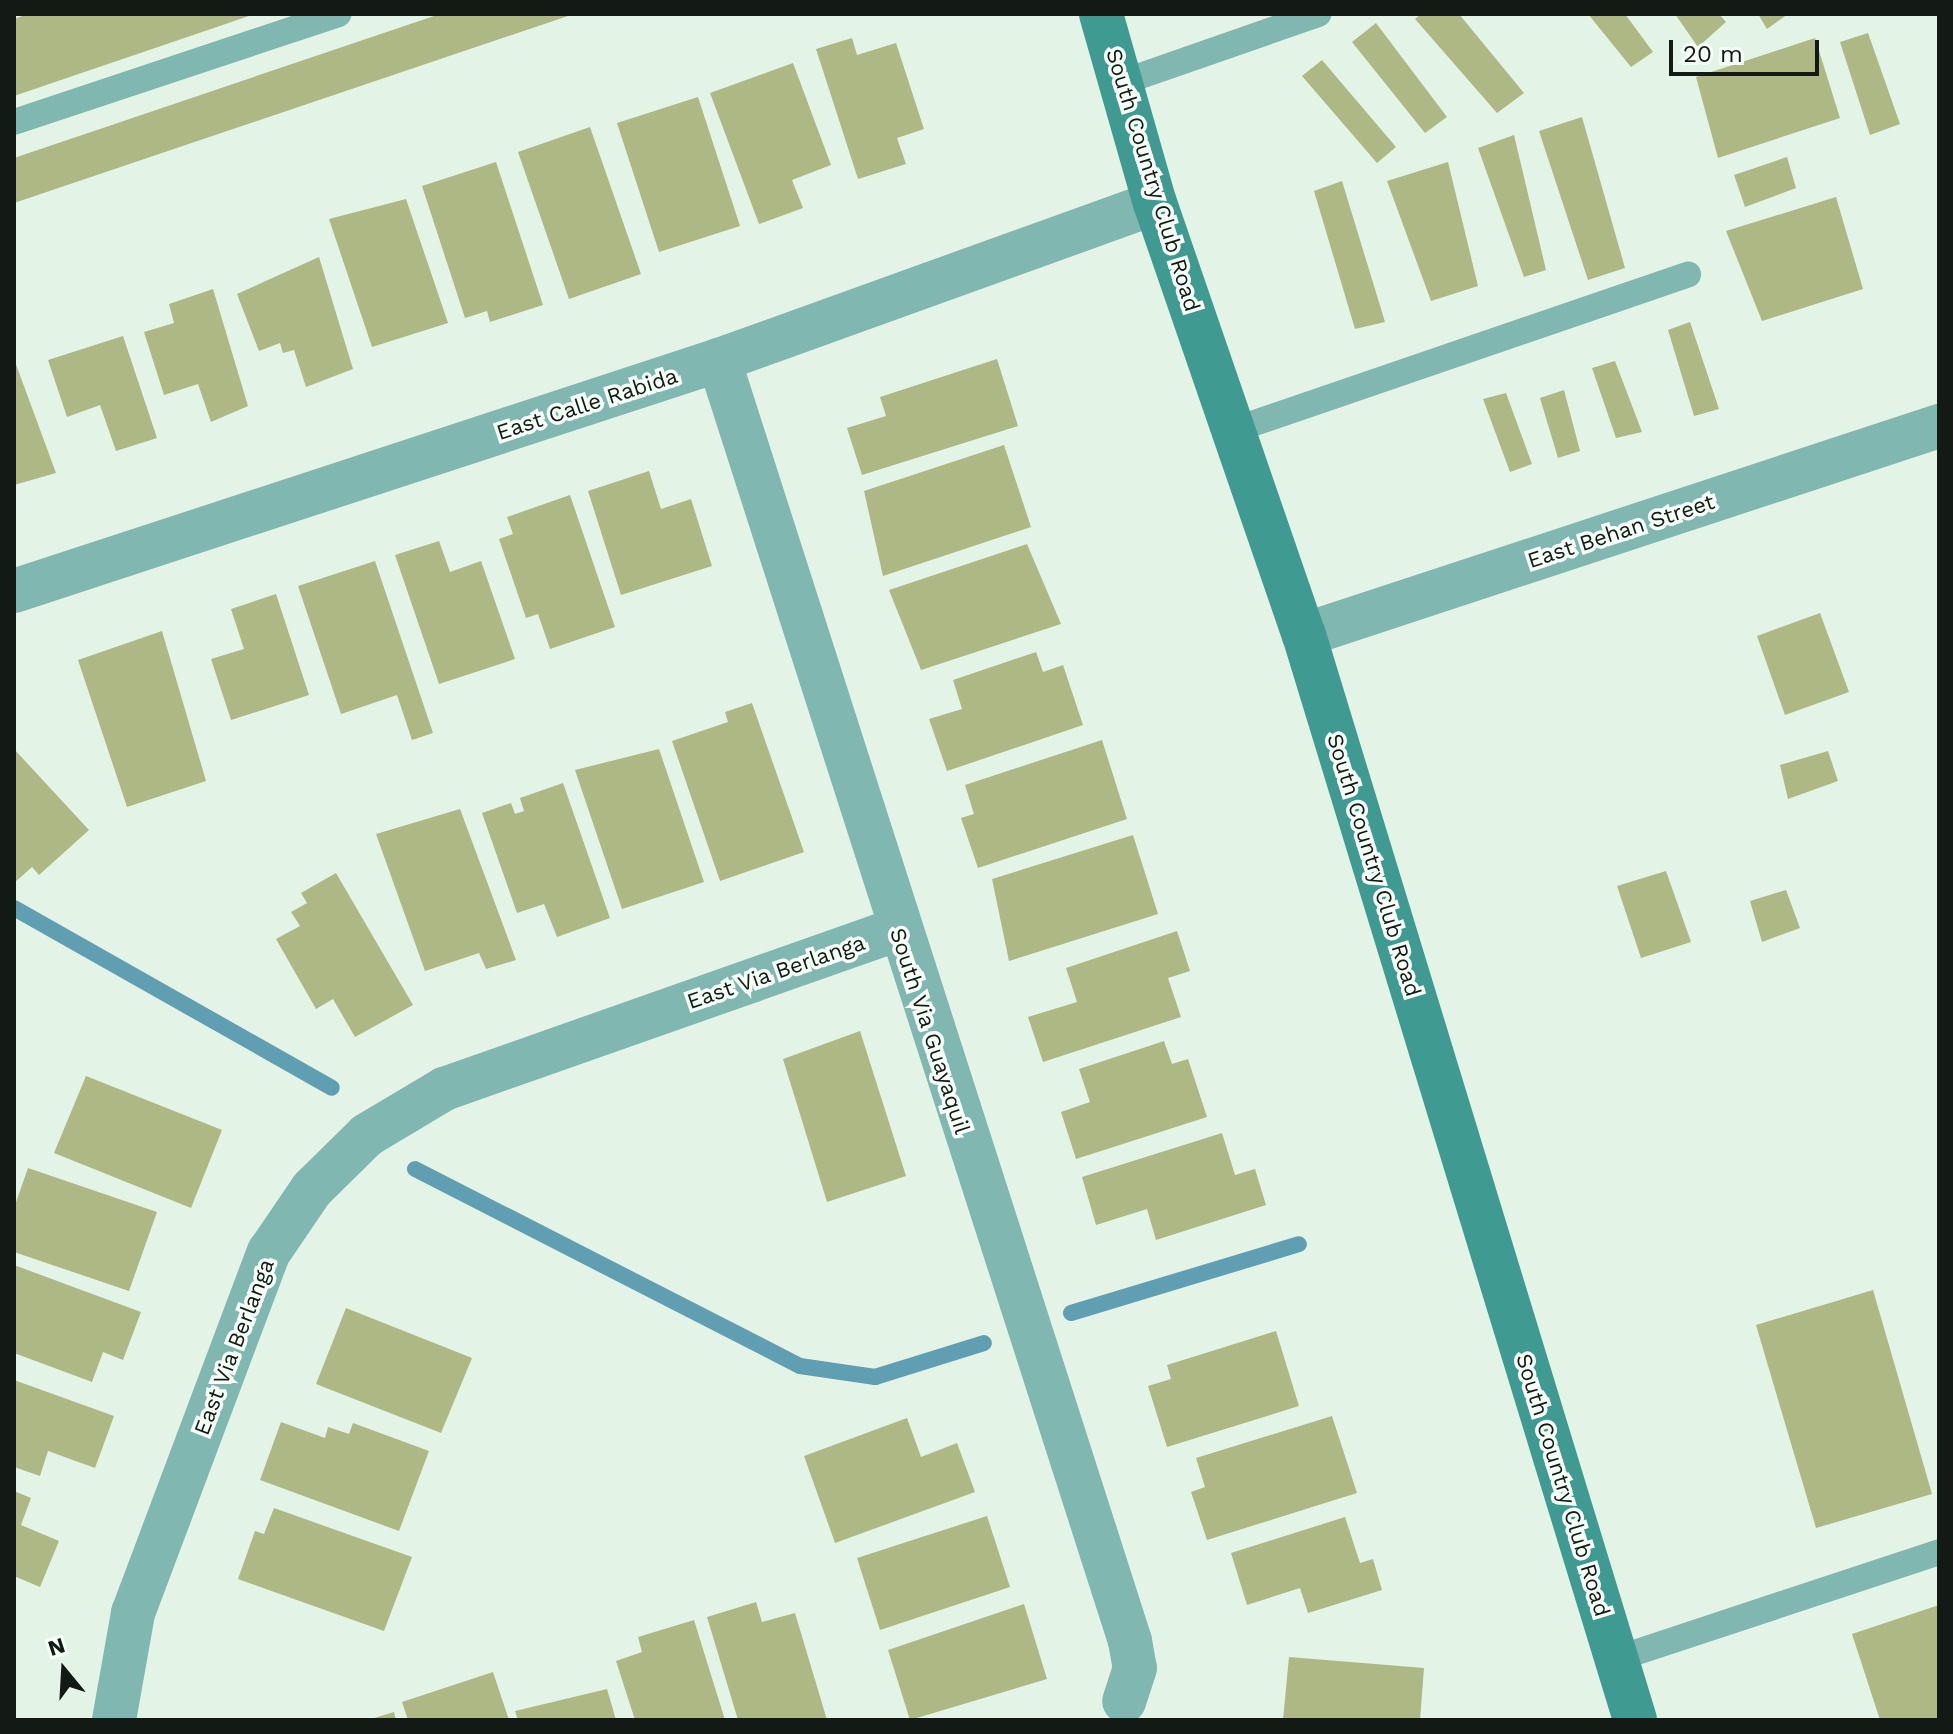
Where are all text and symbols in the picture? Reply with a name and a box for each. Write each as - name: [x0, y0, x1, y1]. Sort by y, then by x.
- scale bar: [1673, 24, 1823, 74]
- text: 20 m: [1683, 40, 1743, 68]
- street label: South Country Club Road: [1100, 45, 1206, 315]
- street label: East Calle Rabida: [493, 362, 681, 446]
- street label: East Behan Street: [1524, 488, 1718, 574]
- street label: South Country Club Road: [1321, 730, 1427, 1000]
- street label: South Via Guayaquil: [884, 924, 976, 1138]
- street label: East Via Berlanga: [683, 929, 869, 1015]
- street label: East Via Berlanga: [188, 1255, 280, 1439]
- street label: South Country Club Road: [1510, 1350, 1616, 1620]
- north arrow: [24, 1630, 104, 1710]
- text: N: [45, 1632, 68, 1661]

